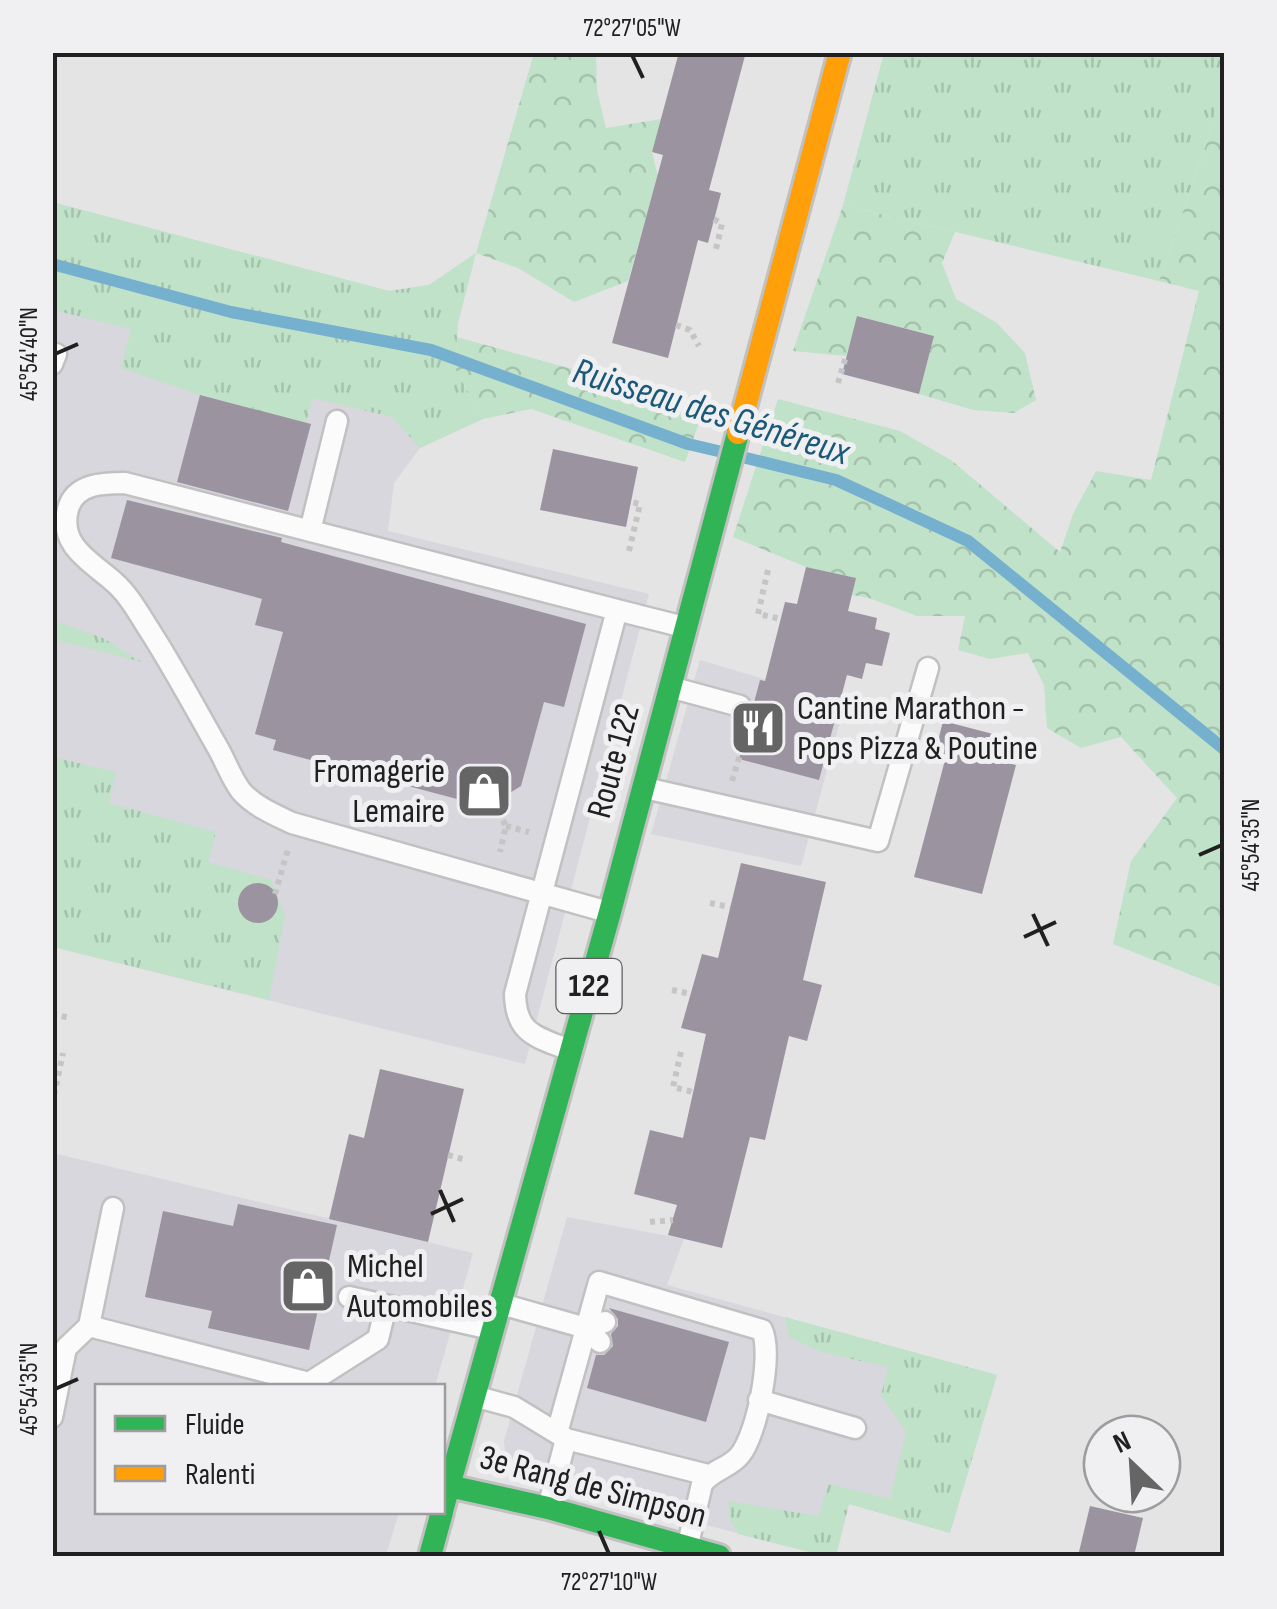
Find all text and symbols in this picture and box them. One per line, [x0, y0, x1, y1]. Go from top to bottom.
text: 72°27'05"W [583, 13, 681, 44]
text: 45°54'40"N [14, 307, 45, 401]
water label: Ruisseau des Généreux [568, 349, 855, 476]
place label: Cantine Marathon - Pops Pizza & Poutine [797, 687, 1038, 770]
restaurant icon: Cantine Marathon - Pops Pizza & Poutine [728, 698, 788, 758]
street label: Route 122 [578, 699, 650, 823]
place label: Fromagerie Lemaire [313, 750, 445, 833]
shop icon: Fromagerie Lemaire [454, 761, 514, 821]
text: 45°54'35"N [1236, 798, 1267, 892]
road number: 122 [556, 959, 622, 1013]
place label: Michel Automobiles [346, 1245, 493, 1328]
shop icon: Michel Automobiles [278, 1256, 338, 1316]
text: 45°54'35"N [14, 1342, 45, 1436]
legend [95, 1384, 445, 1514]
text: Fluide [185, 1407, 245, 1443]
north arrow [1082, 1414, 1182, 1514]
text: N [1108, 1425, 1136, 1461]
street label: 3e Rang de Simpson [475, 1436, 711, 1538]
text: Ralenti [185, 1457, 255, 1493]
text: 72°27'10"W [561, 1567, 657, 1598]

